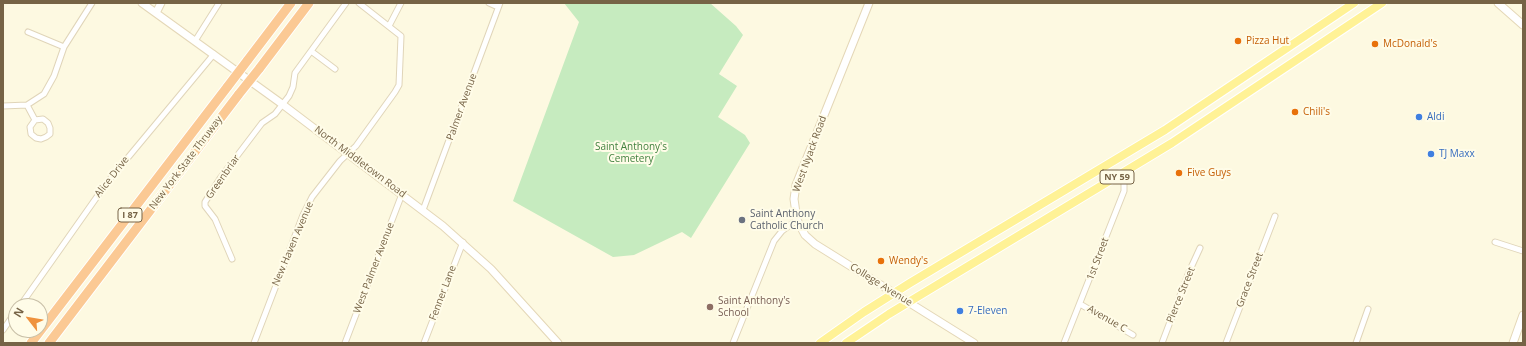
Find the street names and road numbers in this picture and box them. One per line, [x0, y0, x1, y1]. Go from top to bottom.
street label: Palmer Avenue [444, 72, 480, 142]
street label: New York State Thruway [147, 114, 225, 212]
street label: West Nyack Road [791, 114, 829, 194]
street label: North Middletown Road [312, 124, 408, 200]
street label: Greenbriar [203, 153, 243, 201]
street label: Alice Drive [92, 154, 132, 200]
road number: NY 59 [1100, 170, 1134, 184]
street label: New Haven Avenue [270, 200, 316, 288]
road number: I 87 [118, 208, 142, 222]
street label: West Palmer Avenue [351, 221, 397, 315]
street label: 1st Street [1084, 236, 1112, 282]
street label: Grace Street [1234, 251, 1266, 309]
street label: College Avenue [848, 261, 914, 309]
street label: Fenner Lane [427, 264, 459, 322]
street label: Pierce Street [1164, 265, 1198, 325]
street label: Avenue C [1085, 303, 1129, 335]

